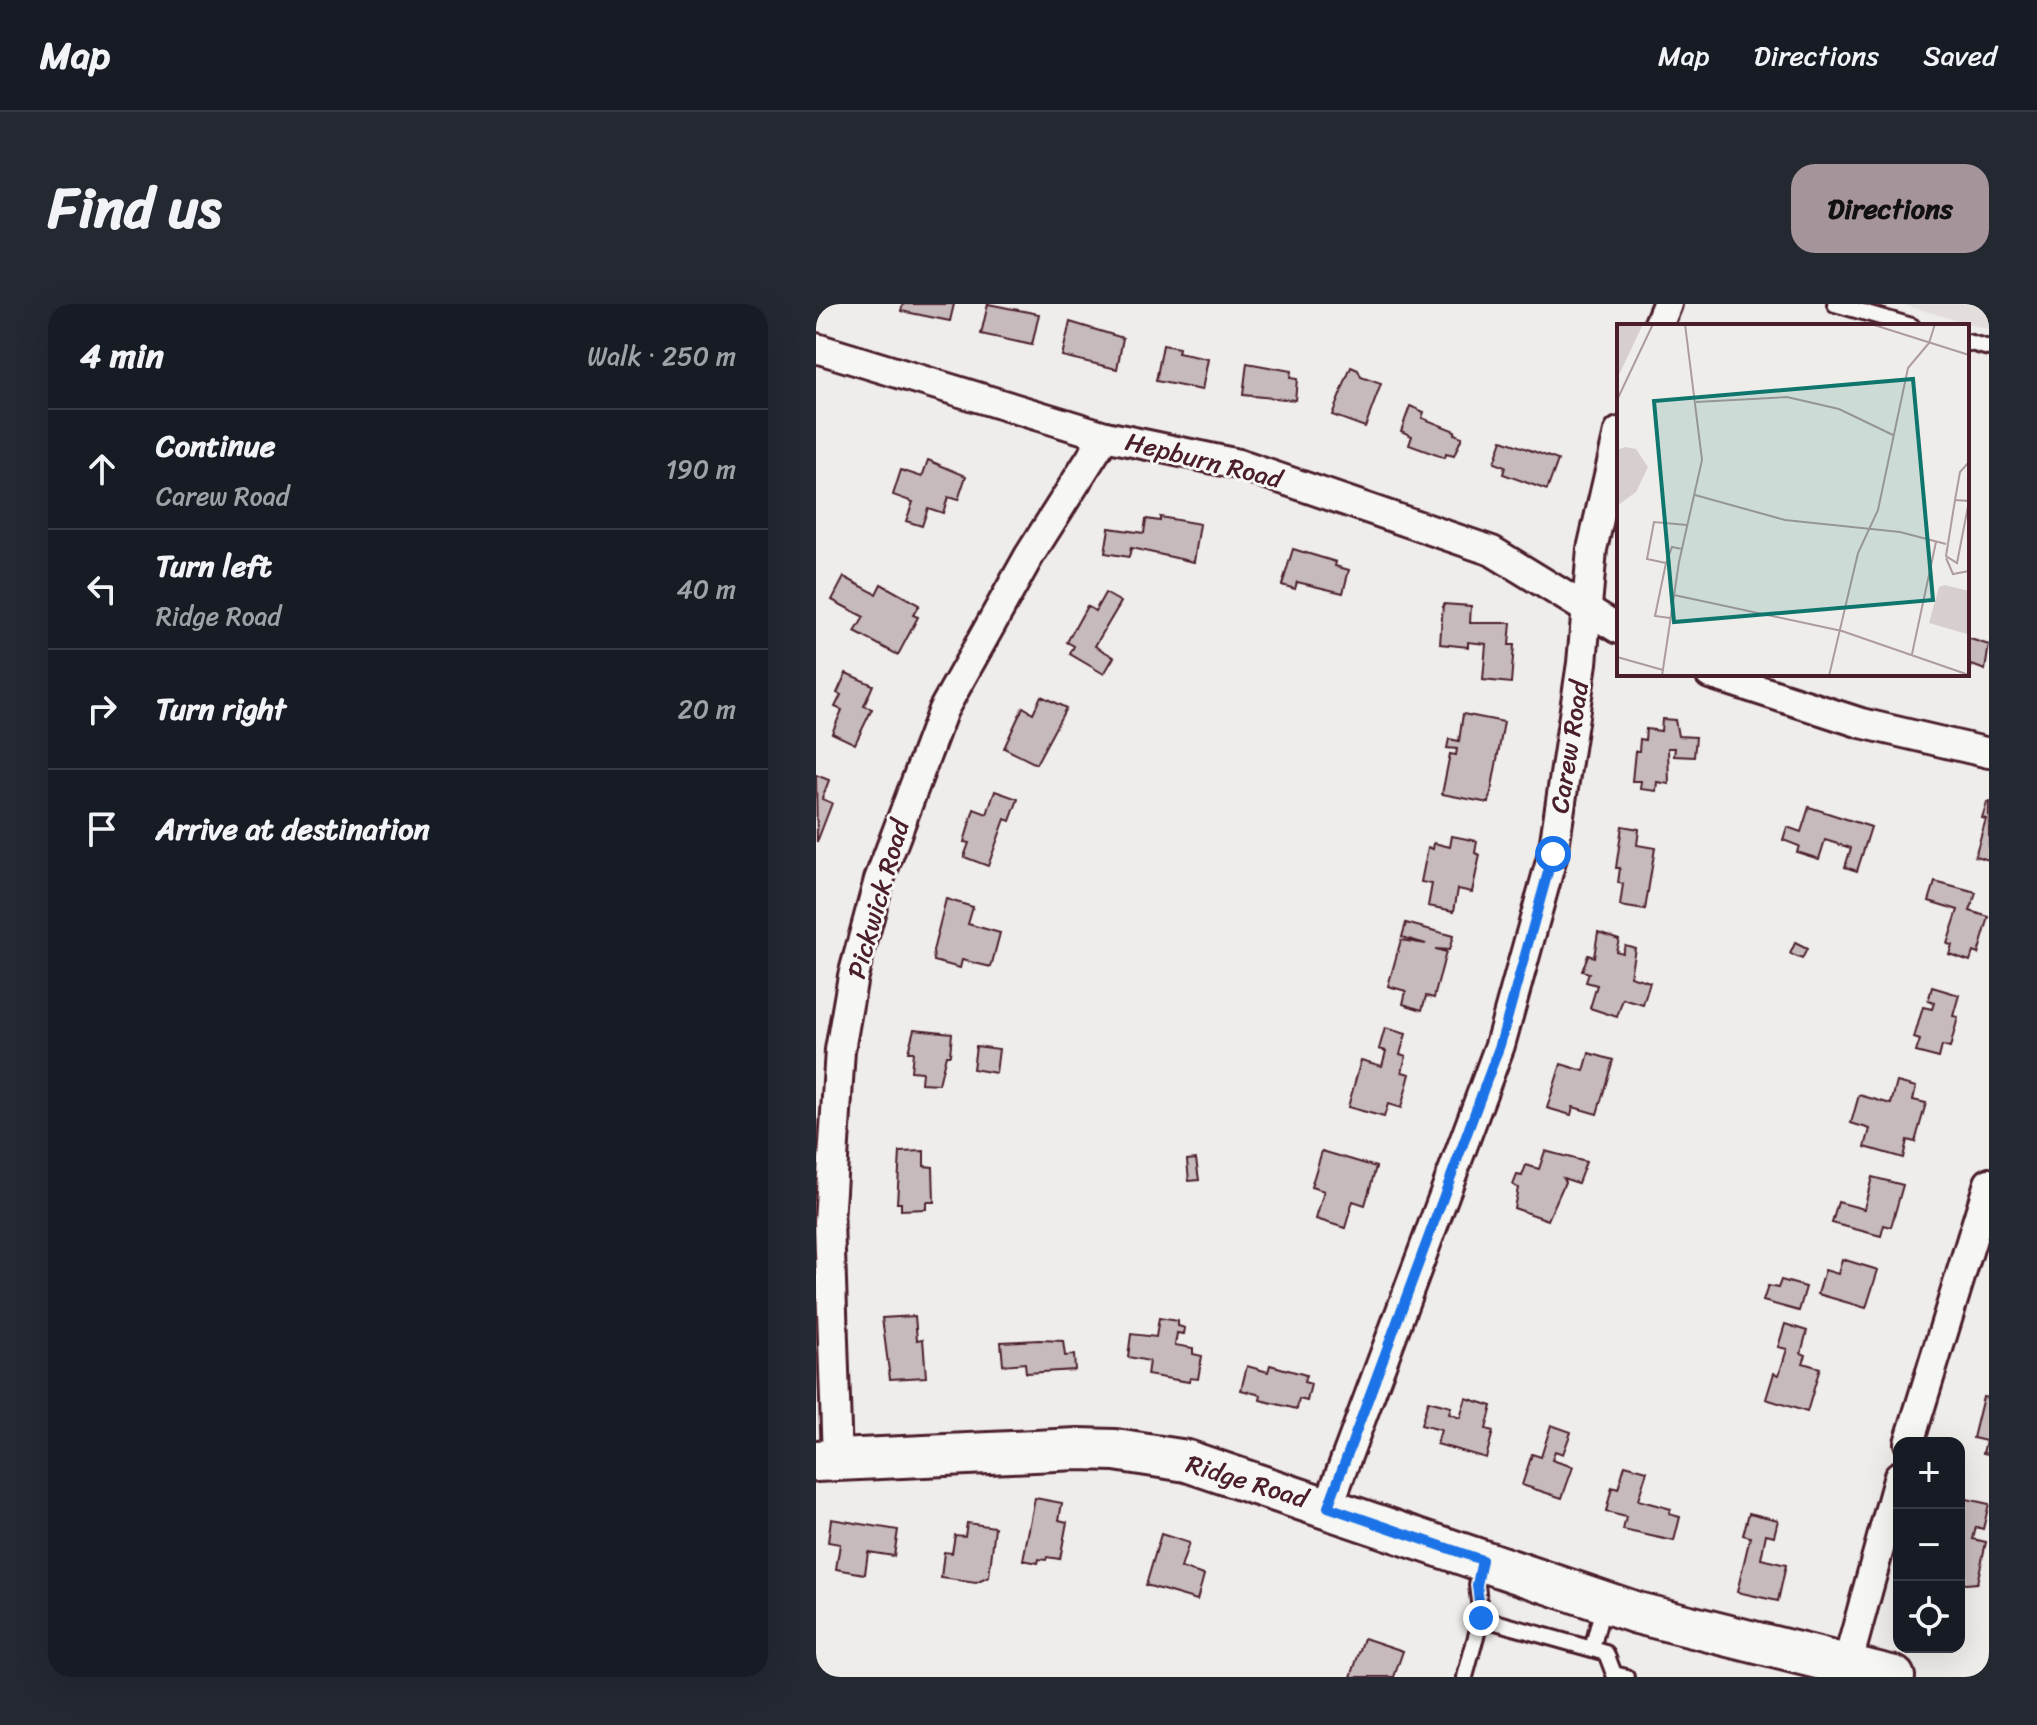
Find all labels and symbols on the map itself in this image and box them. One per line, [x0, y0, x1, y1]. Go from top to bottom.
inset map [1617, 324, 1969, 676]
street label: Hepburn Road [1121, 418, 1289, 502]
street label: Carew Road [1536, 675, 1603, 816]
street label: Pickwick Road [833, 812, 923, 984]
route start [1535, 836, 1571, 872]
street label: Ridge Road [1180, 1441, 1316, 1522]
route end [1463, 1600, 1499, 1636]

